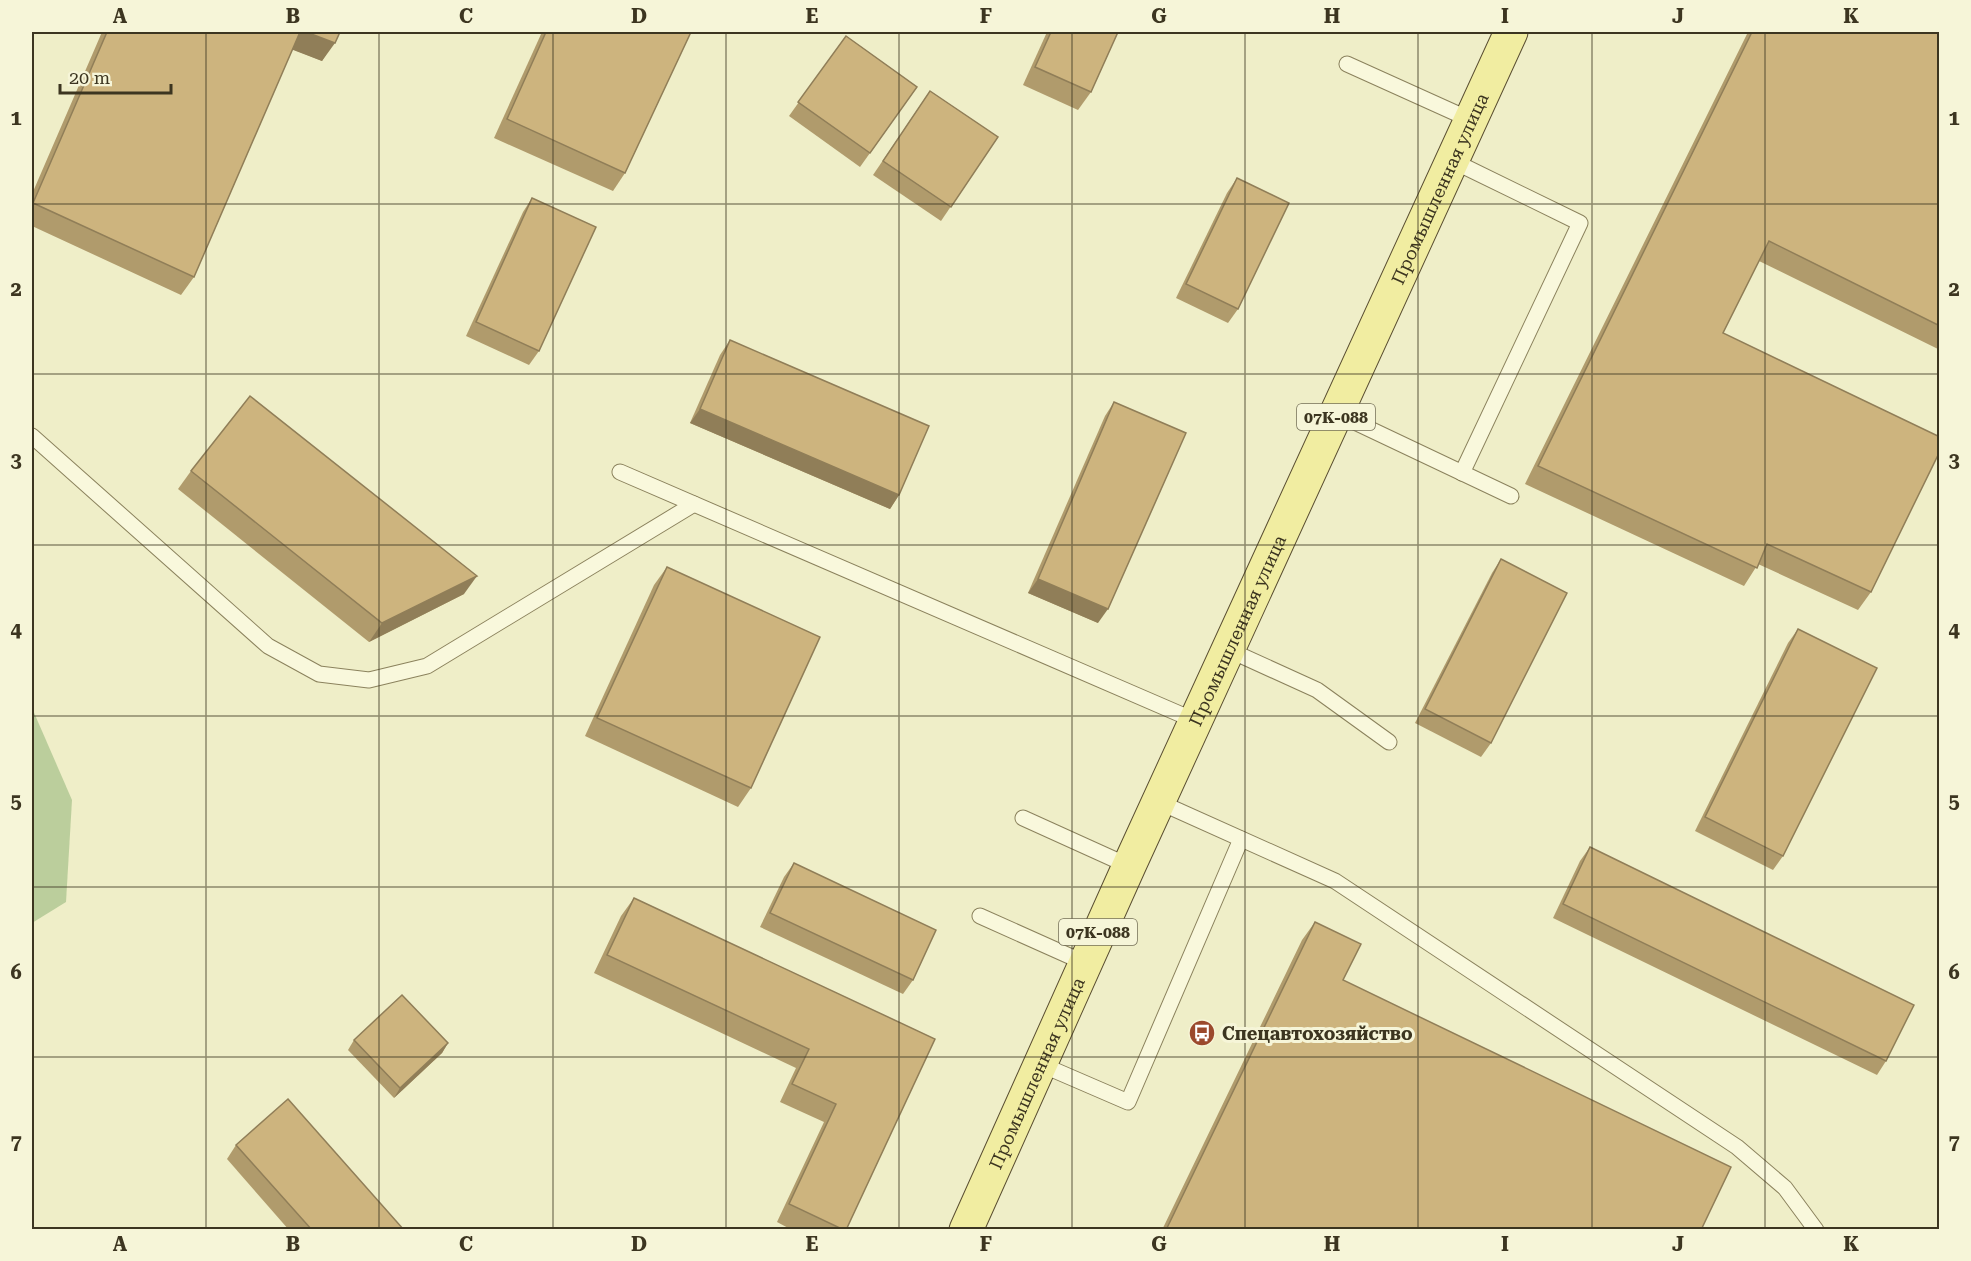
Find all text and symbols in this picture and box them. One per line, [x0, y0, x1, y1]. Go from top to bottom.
text: A [113, 4, 128, 28]
text: B [286, 4, 300, 28]
text: C [459, 4, 473, 28]
text: D [631, 4, 647, 28]
text: E [806, 4, 819, 28]
text: F [980, 4, 992, 28]
text: G [1151, 4, 1167, 28]
text: H [1324, 4, 1340, 28]
text: I [1501, 4, 1509, 28]
text: J [1672, 4, 1684, 28]
text: K [1843, 4, 1859, 28]
scale bar [60, 57, 171, 95]
text: 20 m [69, 67, 110, 88]
street label: Промышленная улица [1386, 89, 1492, 287]
text: 1 [10, 106, 22, 130]
text: 1 [1948, 106, 1960, 130]
text: 2 [10, 277, 22, 301]
text: 2 [1948, 277, 1960, 301]
road number: 07К-088 [1297, 404, 1375, 430]
text: 3 [10, 448, 22, 472]
text: 3 [1948, 448, 1960, 472]
street label: Промышленная улица [1184, 531, 1290, 729]
text: 4 [10, 618, 22, 642]
text: 4 [1948, 618, 1960, 642]
text: 5 [10, 789, 22, 813]
text: 5 [1948, 789, 1960, 813]
road number: 07К-088 [1059, 919, 1137, 945]
text: 6 [10, 960, 22, 984]
text: 6 [1948, 960, 1960, 984]
street label: Промышленная улица [984, 974, 1088, 1172]
bus stop icon: Спецавтохозяйство [1187, 1018, 1217, 1048]
place label: Спецавтохозяйство [1222, 1023, 1413, 1044]
text: 7 [10, 1130, 22, 1154]
text: 7 [1948, 1130, 1960, 1154]
text: A [113, 1232, 128, 1256]
text: B [286, 1232, 300, 1256]
text: C [459, 1232, 473, 1256]
text: D [631, 1232, 647, 1256]
text: E [806, 1232, 819, 1256]
text: F [980, 1232, 992, 1256]
text: G [1151, 1232, 1167, 1256]
text: H [1324, 1232, 1340, 1256]
text: I [1501, 1232, 1509, 1256]
text: J [1672, 1232, 1684, 1256]
text: K [1843, 1232, 1859, 1256]

